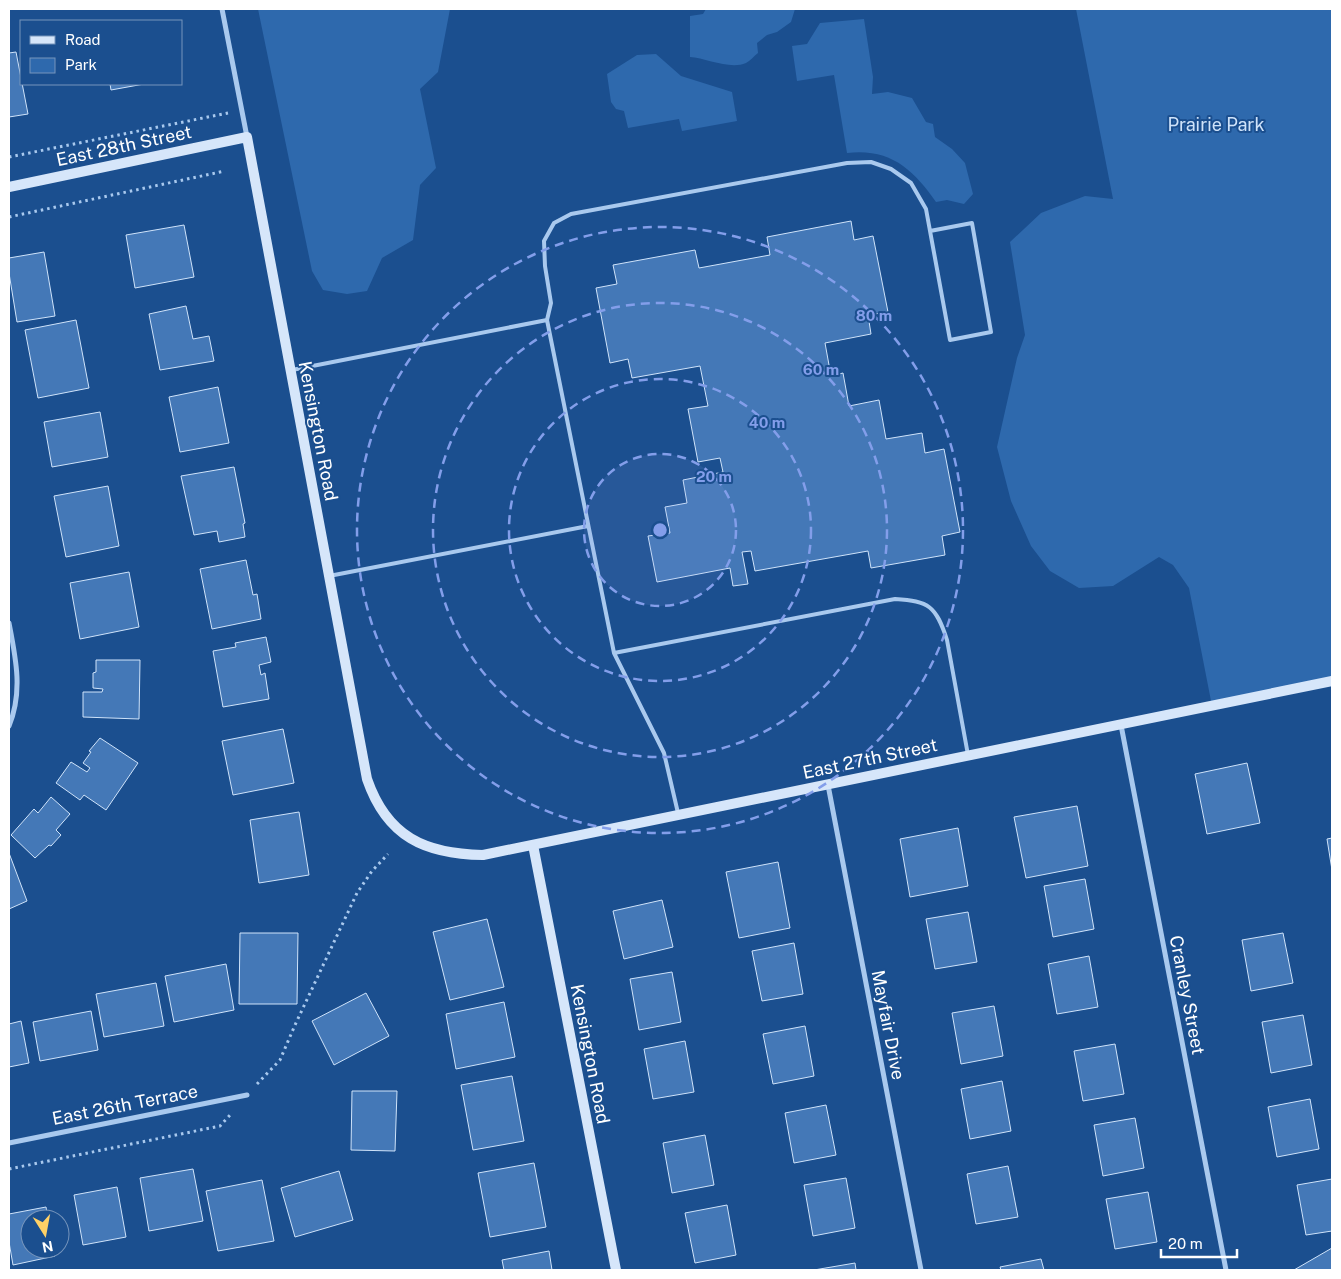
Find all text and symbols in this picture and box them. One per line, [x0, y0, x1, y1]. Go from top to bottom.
legend [20, 20, 182, 85]
text: Road [65, 31, 101, 48]
text: Park [65, 56, 97, 73]
park label: Prairie Park [1167, 114, 1265, 135]
street label: East 28th Street [54, 121, 194, 170]
text: 80 m [856, 307, 892, 324]
street label: Kensington Road [295, 359, 342, 503]
text: 60 m [803, 361, 839, 378]
text: 40 m [749, 414, 785, 431]
text: 20 m [696, 468, 732, 485]
centre of rings [651, 521, 669, 539]
street label: East 27th Street [801, 734, 939, 783]
street label: Cranley Street [1166, 933, 1209, 1056]
street label: Mayfair Drive [868, 968, 909, 1082]
street label: Kensington Road [567, 982, 614, 1126]
street label: East 26th Terrace [50, 1080, 200, 1129]
north arrow [20, 1209, 70, 1259]
scale bar [1161, 1226, 1237, 1258]
text: 20 m [1168, 1235, 1203, 1252]
text: N [41, 1238, 54, 1256]

